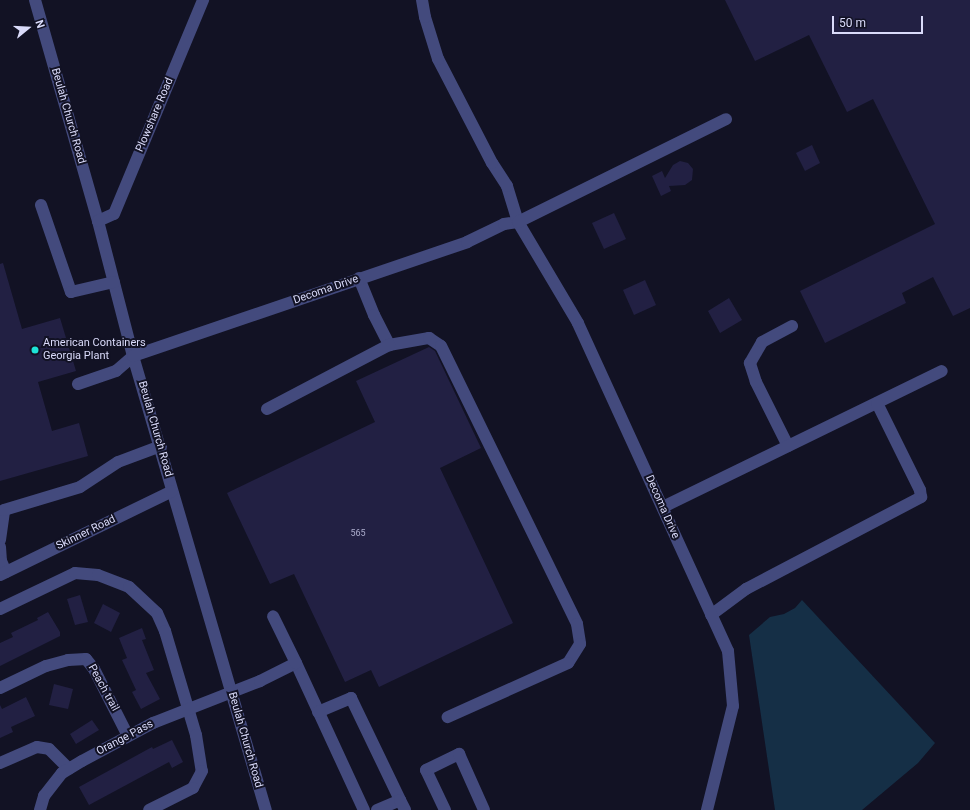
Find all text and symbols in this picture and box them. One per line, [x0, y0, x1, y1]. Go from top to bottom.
north arrow [8, 8, 48, 48]
scale bar [834, 8, 925, 34]
text: 50 m [839, 16, 866, 30]
text: N [33, 18, 47, 30]
street label: Beulah Church Road [48, 67, 88, 165]
street label: Plowshare Road [133, 76, 177, 154]
street label: Decoma Drive [292, 273, 360, 307]
place label: American Containers Georgia Plant [43, 337, 146, 363]
marker: American Containers Georgia Plant [30, 345, 40, 355]
street label: Beulah Church Road [135, 380, 175, 478]
street label: Decoma Drive [642, 473, 682, 541]
street label: Skinner Road [54, 513, 118, 553]
house number: 565 [350, 528, 366, 538]
street label: Peach trail [85, 662, 121, 714]
street label: Beulah Church Road [225, 691, 265, 789]
street label: Orange Pass [94, 718, 156, 758]

